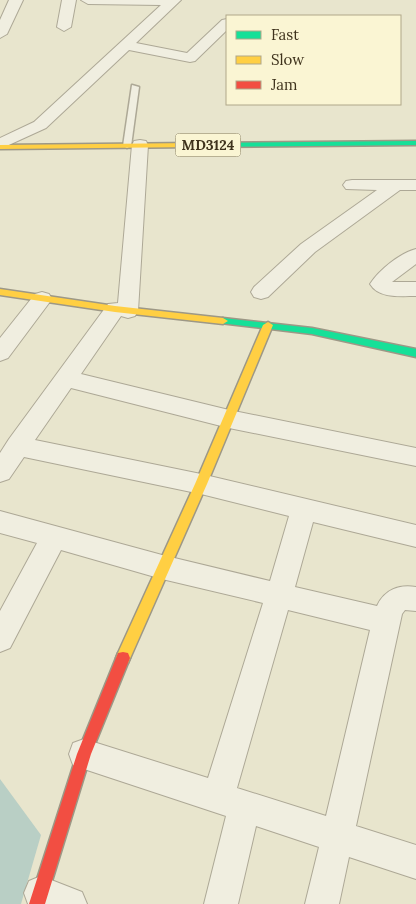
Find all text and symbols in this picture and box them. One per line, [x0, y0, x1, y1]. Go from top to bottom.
legend [226, 15, 401, 105]
text: Fast [271, 25, 299, 44]
text: Slow [271, 50, 304, 69]
text: Jam [270, 75, 298, 94]
road number: MD3124 [176, 134, 240, 156]

